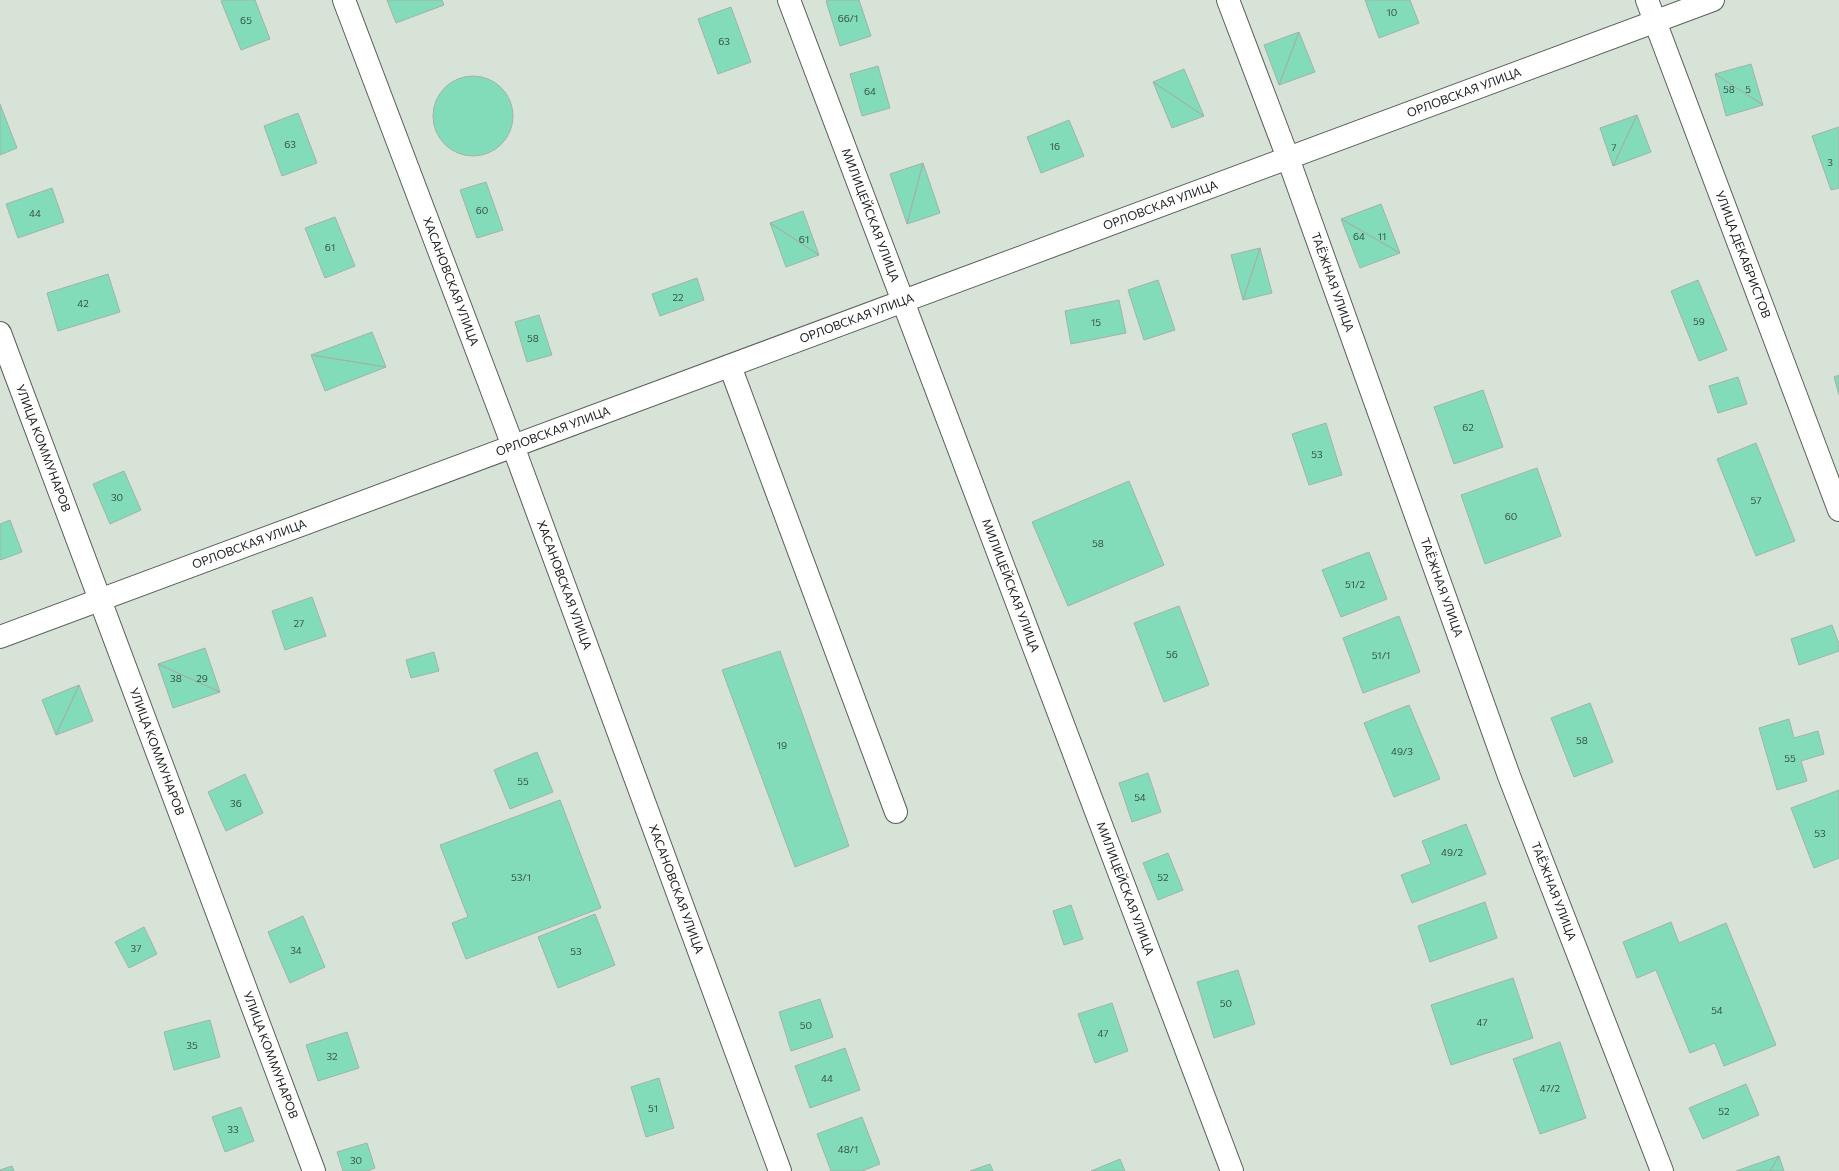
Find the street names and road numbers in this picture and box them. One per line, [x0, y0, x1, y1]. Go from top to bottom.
street label: ОРЛОВСКАЯ УЛИЦА [1405, 64, 1523, 119]
street label: МИЛИЦЕЙСКАЯ УЛИЦА [840, 146, 903, 283]
street label: ОРЛОВСКАЯ УЛИЦА [1101, 177, 1219, 232]
street label: УЛИЦА ДЕКАБРИСТОВ [1713, 189, 1774, 320]
street label: ХАСАНОВСКАЯ УЛИЦА [421, 215, 482, 347]
street label: ТАЁЖНАЯ УЛИЦА [1309, 230, 1358, 334]
street label: ОРЛОВСКАЯ УЛИЦА [797, 290, 915, 345]
street label: УЛИЦА КОММУНАРОВ [14, 382, 74, 514]
street label: ОРЛОВСКАЯ УЛИЦА [494, 403, 612, 458]
street label: ОРЛОВСКАЯ УЛИЦА [190, 516, 308, 571]
street label: МИЛИЦЕЙСКАЯ УЛИЦА [980, 516, 1043, 654]
street label: ХАСАНОВСКАЯ УЛИЦА [535, 518, 595, 651]
street label: ТАЁЖНАЯ УЛИЦА [1418, 535, 1467, 639]
street label: УЛИЦА КОММУНАРОВ [128, 686, 188, 817]
street label: МИЛИЦЕЙСКАЯ УЛИЦА [1094, 820, 1158, 957]
street label: ХАСАНОВСКАЯ УЛИЦА [647, 822, 707, 955]
street label: ТАЁЖНАЯ УЛИЦА [1529, 840, 1580, 942]
street label: УЛИЦА КОММУНАРОВ [241, 989, 302, 1120]

